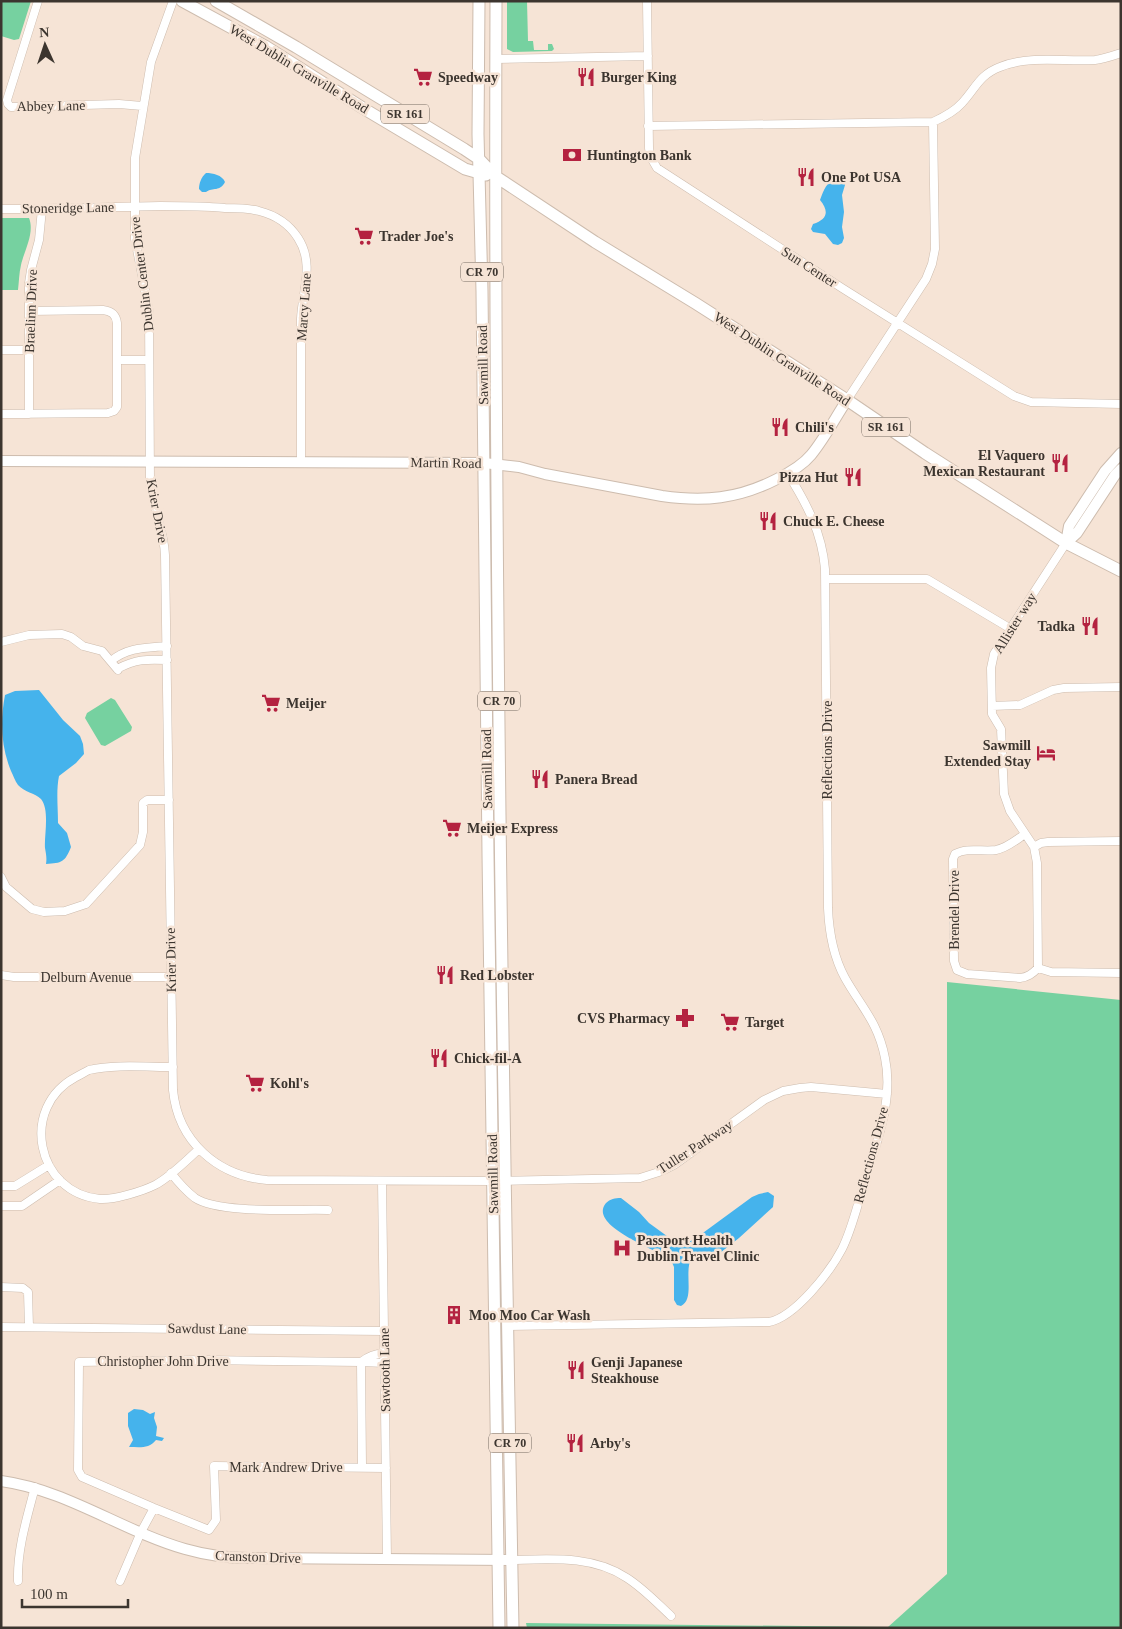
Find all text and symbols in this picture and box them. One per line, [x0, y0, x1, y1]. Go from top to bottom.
north arrow [20, 20, 70, 70]
street label: West Dublin Granville Road [227, 22, 371, 116]
text: N [39, 25, 50, 40]
supermarket icon: Speedway [412, 66, 434, 88]
restaurant icon: Burger King [575, 66, 597, 88]
place label: Speedway [438, 70, 498, 85]
place label: Burger King [601, 70, 677, 85]
street label: Abbey Lane [16, 98, 86, 114]
road number: SR 161 [381, 105, 429, 124]
bank icon: Huntington Bank [561, 144, 583, 166]
place label: Huntington Bank [587, 148, 692, 163]
restaurant icon: One Pot USA [795, 166, 817, 188]
place label: One Pot USA [821, 170, 902, 185]
street label: Stoneridge Lane [22, 200, 114, 216]
street label: Dublin Center Drive [128, 216, 156, 332]
supermarket icon: Trader Joe's [353, 225, 375, 247]
place label: Trader Joe's [379, 229, 454, 244]
street label: Sun Center [779, 244, 840, 291]
road number: CR 70 [461, 262, 503, 282]
street label: Braelinn Drive [22, 269, 40, 353]
street label: Marcy Lane [294, 273, 314, 341]
street label: West Dublin Granville Road [711, 309, 853, 409]
street label: Sawmill Road [475, 325, 491, 405]
restaurant icon: Chili's [769, 416, 791, 438]
road number: SR 161 [862, 418, 910, 437]
place label: Chili's [795, 420, 834, 435]
place label: El Vaquero Mexican Restaurant [923, 448, 1045, 479]
restaurant icon: El Vaquero Mexican Restaurant [1049, 452, 1071, 474]
street label: Martin Road [410, 455, 482, 471]
restaurant icon: Pizza Hut [842, 466, 864, 488]
place label: Pizza Hut [779, 470, 838, 485]
street label: Krier Drive [143, 478, 171, 544]
restaurant icon: Chuck E. Cheese [757, 510, 779, 532]
place label: Chuck E. Cheese [783, 514, 885, 529]
street label: Allister way [990, 590, 1040, 656]
restaurant icon: Tadka [1079, 615, 1101, 637]
place label: Tadka [1037, 619, 1075, 634]
road number: CR 70 [478, 691, 520, 710]
supermarket icon: Meijer [260, 692, 282, 714]
place label: Meijer [286, 696, 326, 711]
street label: Reflections Drive [820, 700, 835, 800]
street label: Sawmill Road [479, 729, 495, 809]
place label: Sawmill Extended Stay [944, 738, 1031, 769]
hotel icon: Sawmill Extended Stay [1035, 742, 1057, 764]
restaurant icon: Panera Bread [529, 768, 551, 790]
place label: Panera Bread [555, 772, 638, 787]
supermarket icon: Meijer Express [441, 817, 463, 839]
place label: Meijer Express [467, 821, 558, 836]
street label: Brendel Drive [947, 870, 962, 950]
street label: Krier Drive [163, 927, 179, 993]
restaurant icon: Red Lobster [434, 964, 456, 986]
place label: Red Lobster [460, 968, 534, 983]
street label: Delburn Avenue [40, 970, 132, 985]
pharmacy icon: CVS Pharmacy [674, 1007, 696, 1029]
place label: CVS Pharmacy [577, 1011, 670, 1026]
supermarket icon: Target [719, 1011, 741, 1033]
place label: Target [745, 1015, 784, 1030]
restaurant icon: Chick-fil-A [428, 1047, 450, 1069]
place label: Chick-fil-A [454, 1051, 523, 1066]
supermarket icon: Kohl's [244, 1072, 266, 1094]
place label: Kohl's [270, 1076, 309, 1091]
street label: Reflections Drive [851, 1105, 891, 1205]
street label: Tuller Parkway [655, 1117, 735, 1177]
street label: Sawmill Road [485, 1134, 501, 1214]
place label: Passport Health Dublin Travel Clinic [637, 1233, 759, 1264]
hospital icon: Passport Health Dublin Travel Clinic [611, 1237, 633, 1259]
building icon: Moo Moo Car Wash [443, 1304, 465, 1326]
place label: Moo Moo Car Wash [469, 1308, 590, 1323]
street label: Sawdust Lane [167, 1321, 247, 1337]
street label: Sawtooth Lane [377, 1328, 393, 1412]
street label: Christopher John Drive [97, 1354, 229, 1369]
place label: Genji Japanese Steakhouse [591, 1355, 682, 1386]
restaurant icon: Genji Japanese Steakhouse [565, 1359, 587, 1381]
restaurant icon: Arby's [564, 1432, 586, 1454]
road number: CR 70 [489, 1434, 531, 1452]
place label: Arby's [590, 1436, 631, 1451]
street label: Mark Andrew Drive [229, 1460, 343, 1475]
street label: Cranston Drive [215, 1548, 301, 1566]
scale bar [22, 1576, 129, 1608]
text: 100 m [30, 1586, 68, 1602]

